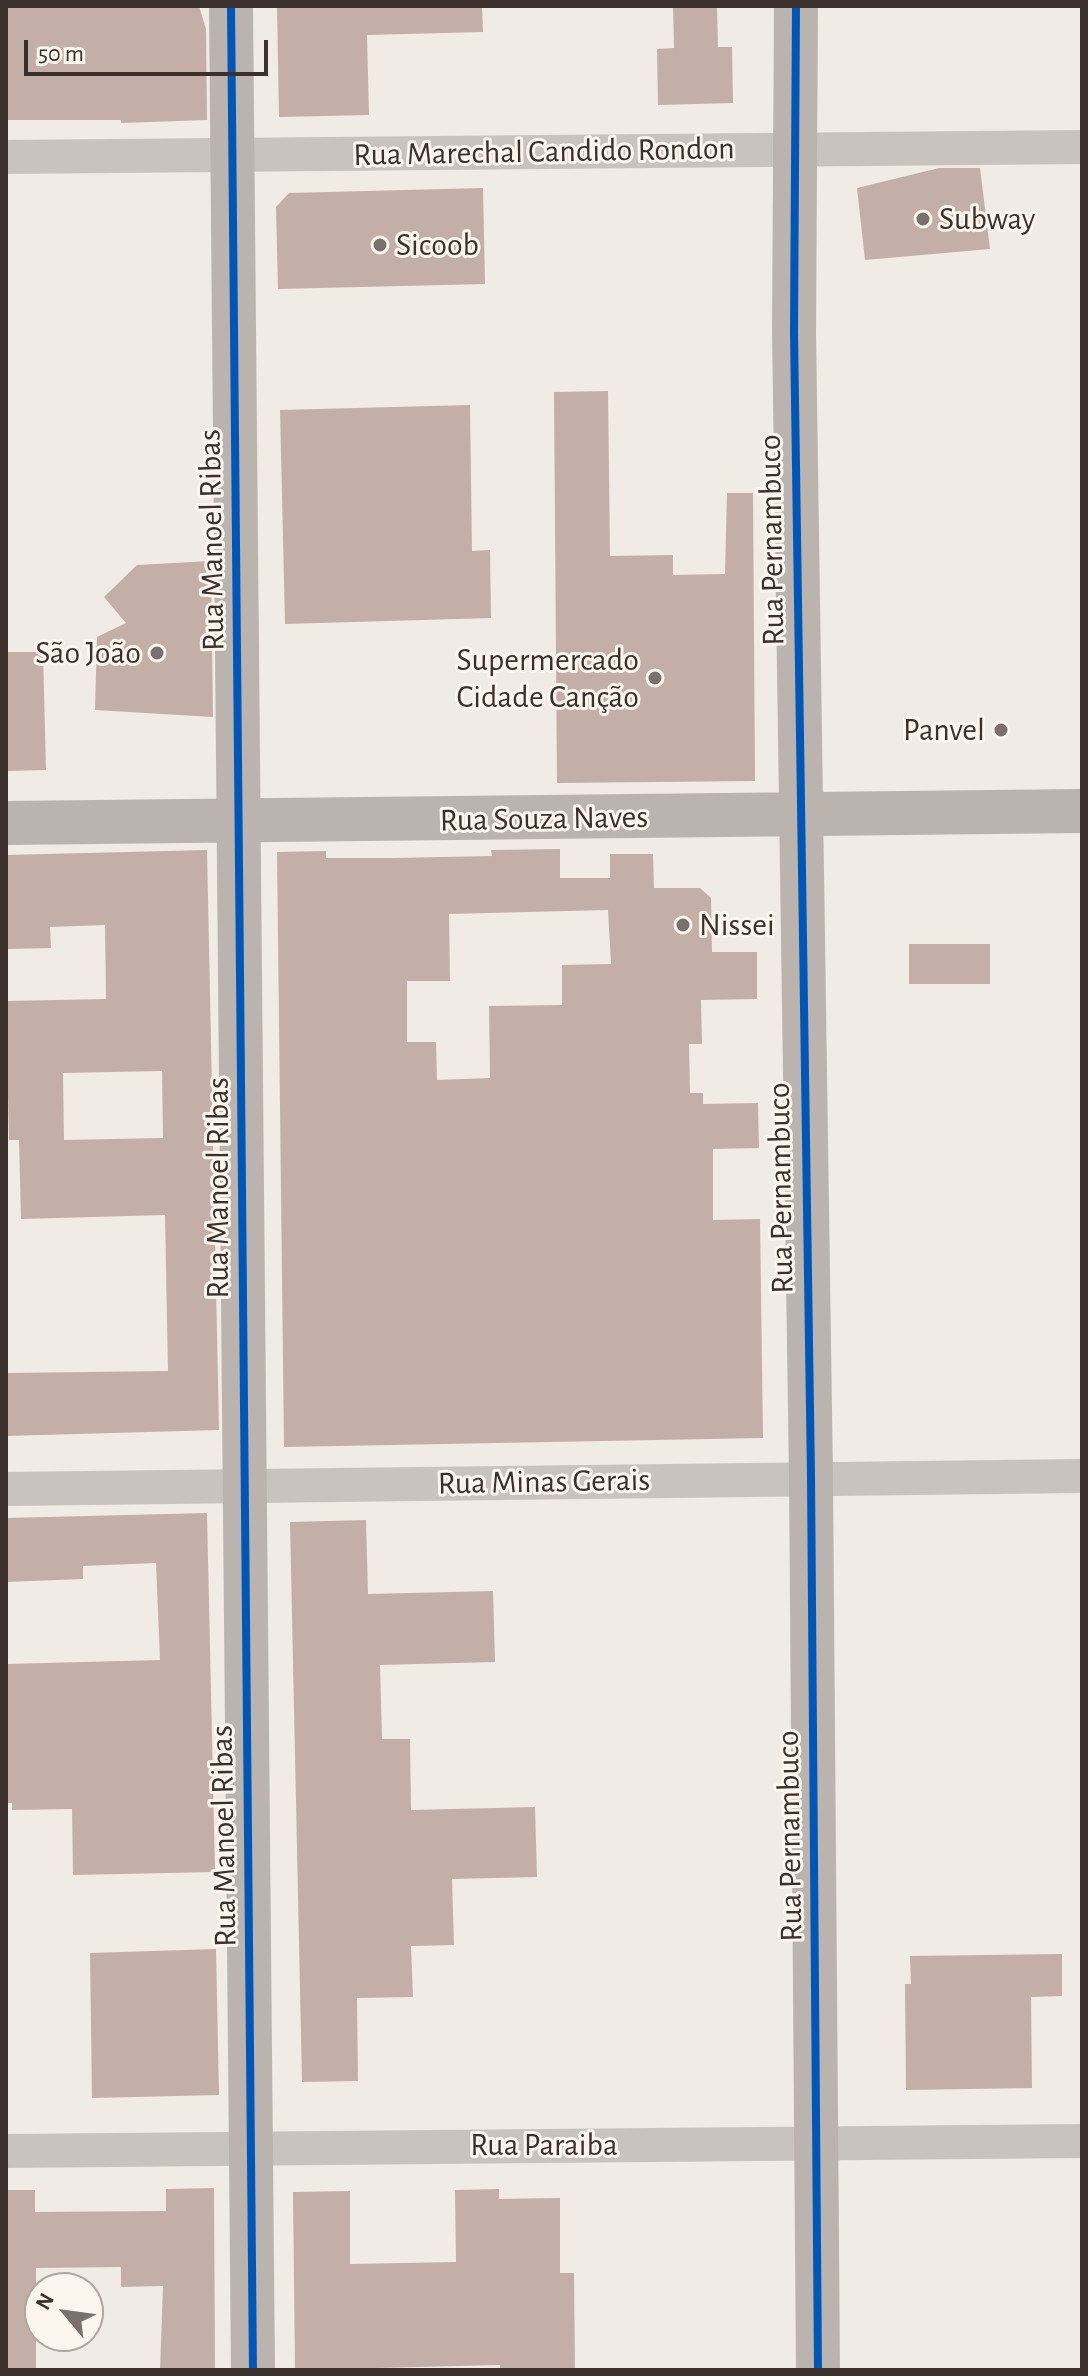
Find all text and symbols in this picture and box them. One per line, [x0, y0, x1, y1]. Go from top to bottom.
scale bar [28, 24, 272, 74]
text: 50 m [38, 42, 84, 66]
street label: Rua Marechal Candido Rondon [353, 129, 735, 175]
place label: Subway [939, 200, 1036, 238]
marker: Subway [914, 210, 932, 228]
place label: Sicoob [396, 226, 479, 264]
marker: Sicoob [371, 236, 389, 254]
street label: Rua Manoel Ribas [191, 429, 233, 651]
street label: Rua Pernambuco [751, 434, 793, 646]
place label: São João [35, 634, 141, 672]
place label: Supermercado Cidade Canção [457, 641, 639, 716]
marker: São João [148, 644, 166, 662]
marker: Supermercado Cidade Canção [646, 669, 664, 687]
place label: Panvel [903, 711, 985, 749]
marker: Panvel [992, 721, 1010, 739]
street label: Rua Souza Naves [439, 798, 649, 840]
place label: Nissei [699, 906, 775, 944]
marker: Nissei [674, 916, 692, 934]
street label: Rua Manoel Ribas [199, 1077, 237, 1299]
street label: Rua Pernambuco [760, 1082, 802, 1294]
street label: Rua Minas Gerais [437, 1461, 651, 1503]
street label: Rua Manoel Ribas [203, 1725, 245, 1947]
street label: Rua Pernambuco [769, 1730, 811, 1942]
street label: Rua Paraiba [470, 2126, 618, 2164]
north arrow [24, 2272, 104, 2352]
text: N [31, 2289, 58, 2313]

